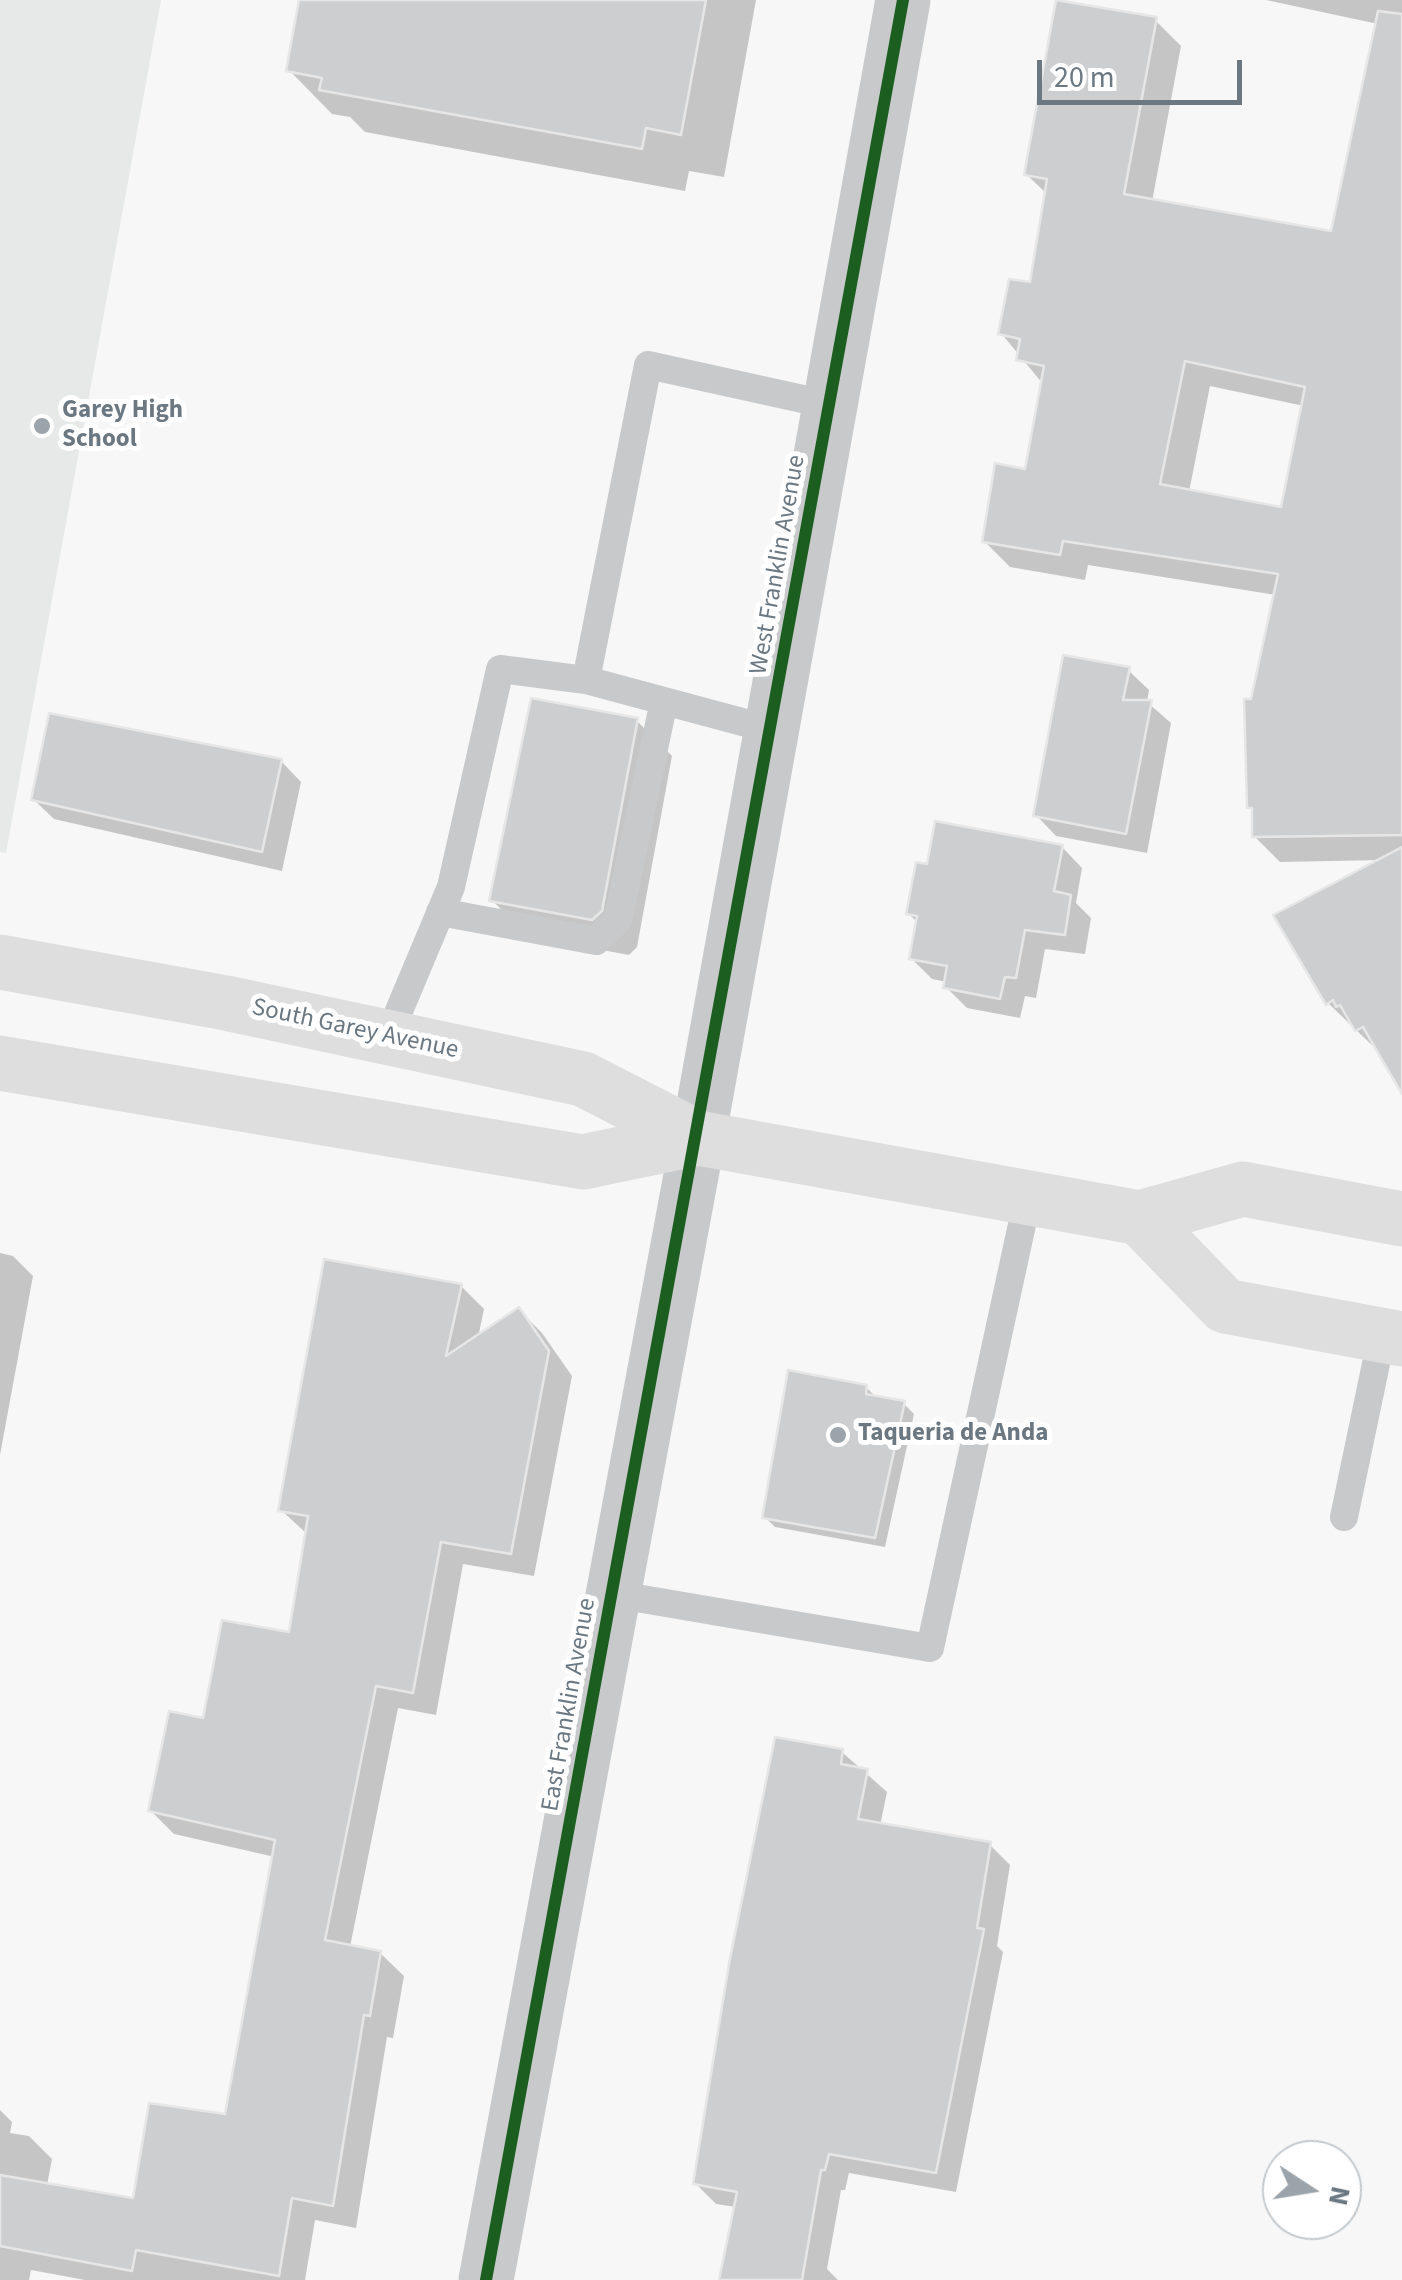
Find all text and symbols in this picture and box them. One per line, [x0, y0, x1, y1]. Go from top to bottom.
scale bar [1042, 40, 1247, 102]
text: 20 m [1054, 56, 1115, 99]
place label: Garey High School [62, 397, 183, 456]
marker: Garey High School [31, 415, 53, 437]
street label: West Franklin Avenue [745, 453, 813, 677]
street label: South Garey Avenue [249, 993, 461, 1067]
place label: Taqueria de Anda [858, 1420, 1048, 1450]
marker: Taqueria de Anda [827, 1424, 849, 1446]
street label: East Franklin Avenue [536, 1596, 604, 1814]
north arrow [1262, 2140, 1362, 2240]
text: N [1318, 2183, 1361, 2209]

